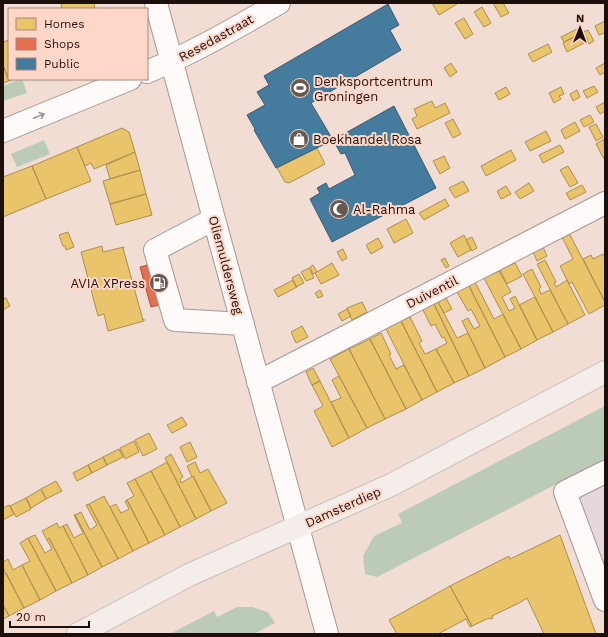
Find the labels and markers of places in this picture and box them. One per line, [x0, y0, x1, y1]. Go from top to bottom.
place label: Denksportcentrum Groningen [314, 74, 433, 104]
sports icon: Denksportcentrum Groningen [289, 77, 311, 99]
shop icon: Boekhandel Rosa [288, 128, 310, 150]
place label: Boekhandel Rosa [313, 132, 422, 147]
mosque icon: Al-Rahma [328, 198, 350, 220]
place label: Al-Rahma [353, 202, 416, 217]
fuel station icon: AVIA XPress [148, 272, 170, 294]
place label: AVIA XPress [71, 276, 145, 291]

